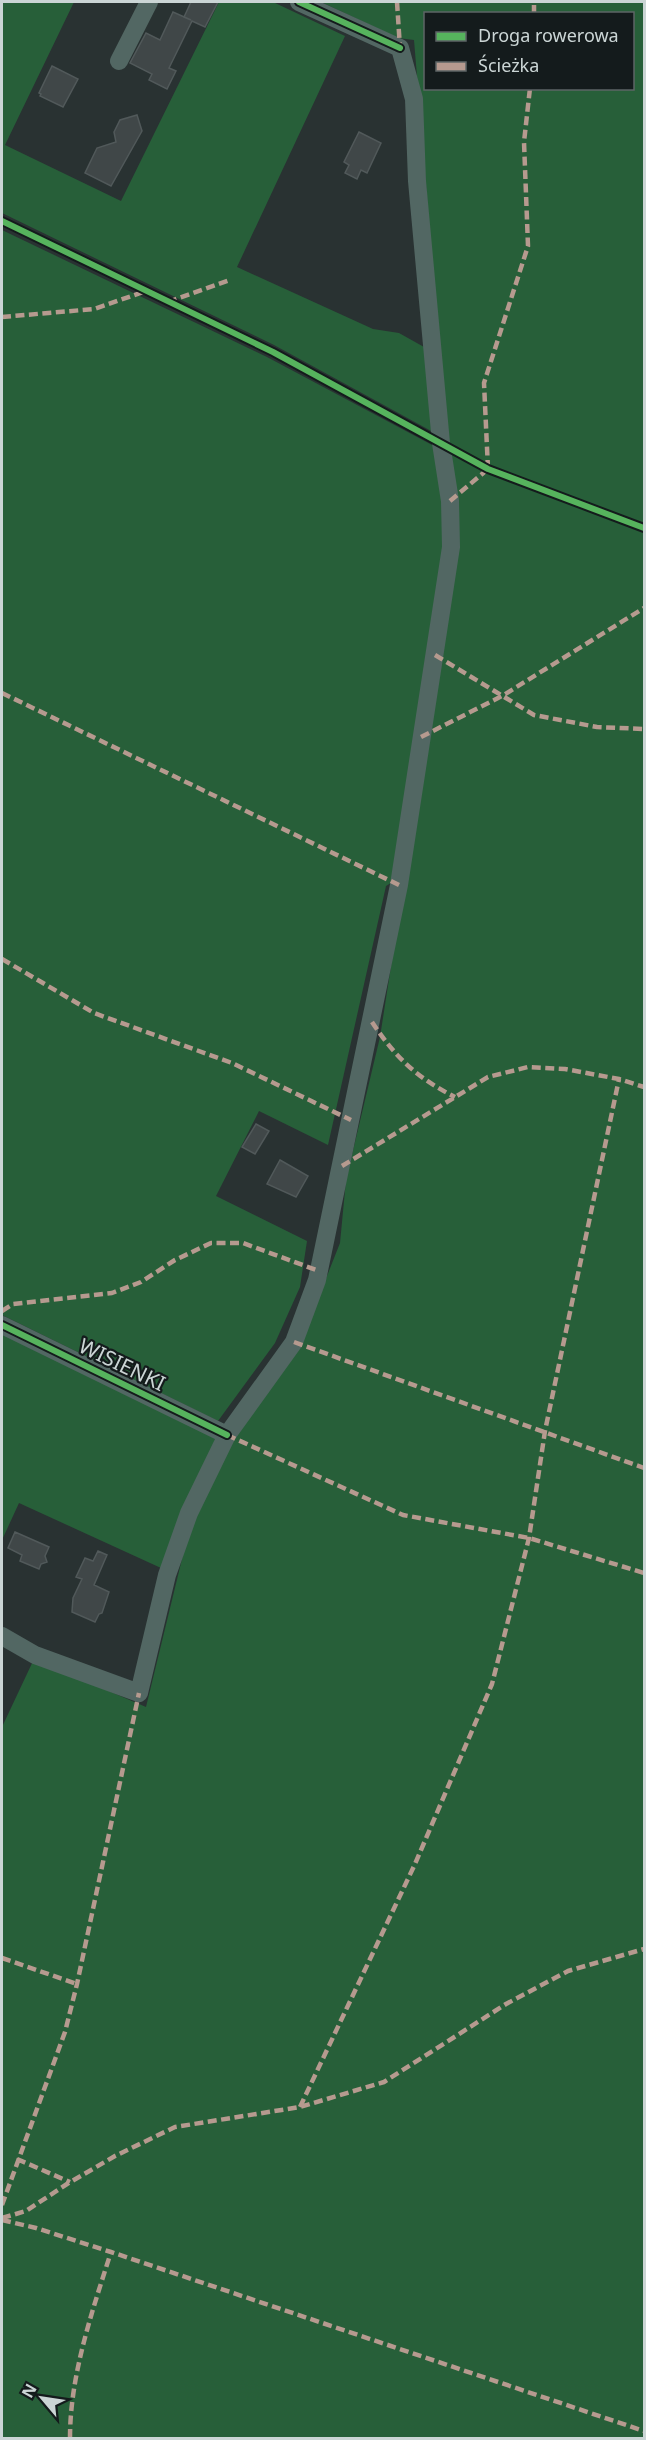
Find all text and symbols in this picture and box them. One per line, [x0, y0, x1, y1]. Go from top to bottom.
legend [424, 12, 634, 90]
text: Droga rowerowa [478, 23, 619, 47]
text: Ścieżka [478, 53, 539, 77]
street label: WISIENKI [74, 1331, 170, 1397]
north arrow [12, 2368, 72, 2428]
text: N [16, 2380, 42, 2402]

